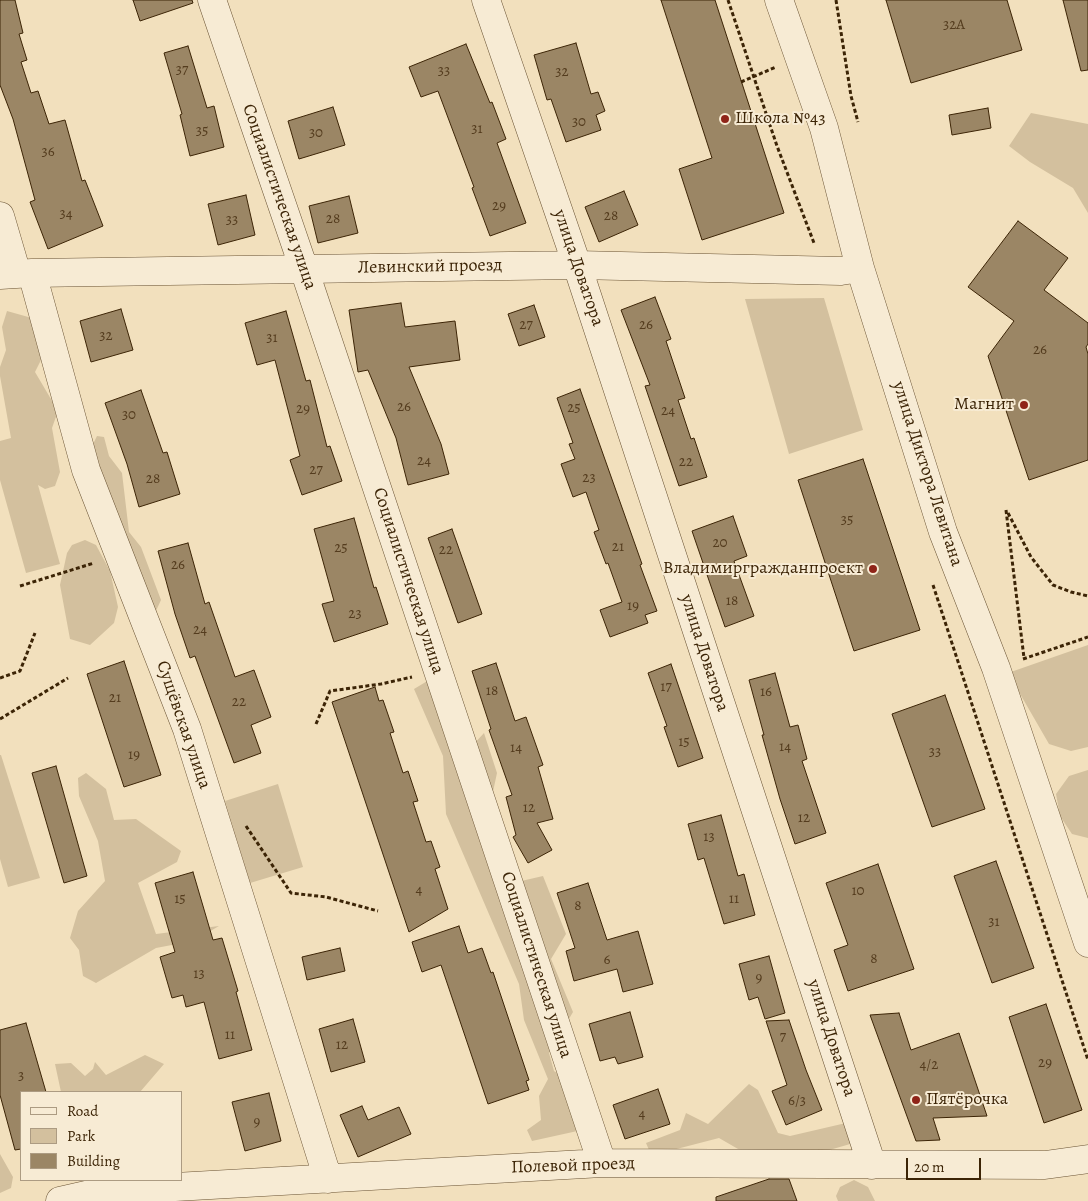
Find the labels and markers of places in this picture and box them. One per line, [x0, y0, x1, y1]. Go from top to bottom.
place label: Школа №43 [735, 108, 826, 130]
marker: Школа №43 [719, 113, 731, 125]
place label: Магнит [954, 394, 1014, 416]
marker: Магнит [1018, 399, 1030, 411]
place label: Владимиргражданпроект [663, 558, 863, 580]
marker: Владимиргражданпроект [867, 563, 879, 575]
place label: Пятёрочка [926, 1089, 1008, 1111]
marker: Пятёрочка [910, 1094, 922, 1106]

